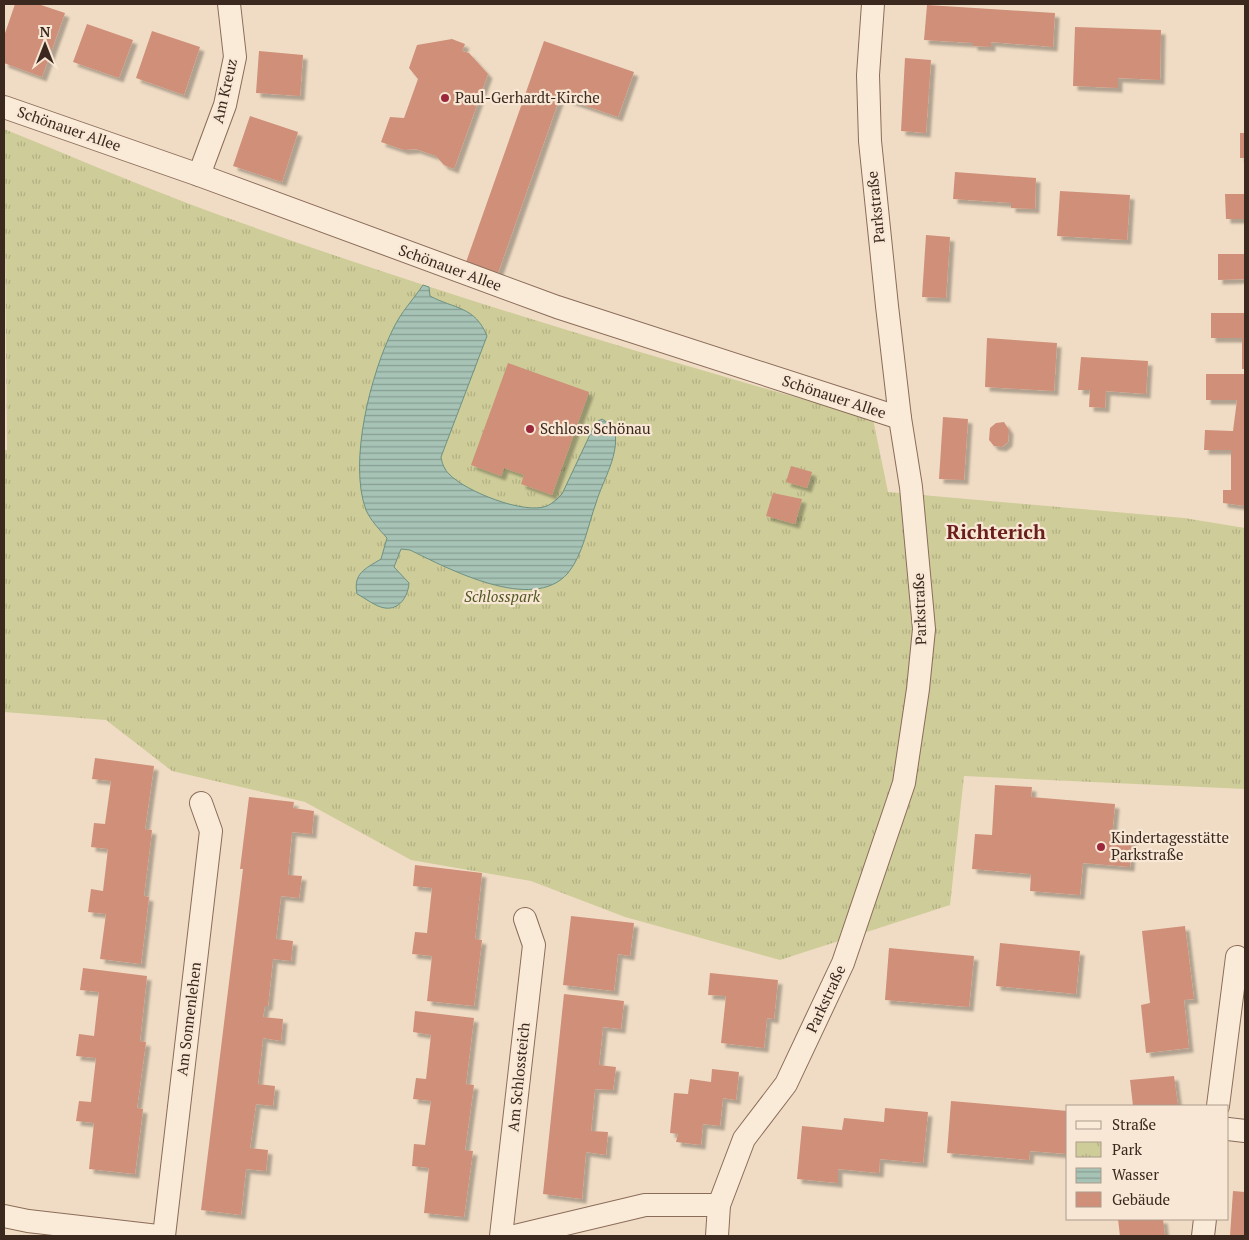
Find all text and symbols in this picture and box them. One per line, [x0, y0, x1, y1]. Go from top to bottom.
north arrow [20, 20, 70, 70]
text: N [40, 22, 51, 41]
street label: Am Kreuz [207, 56, 241, 125]
place label: Paul-Gerhardt-Kirche [455, 87, 600, 107]
marker: Paul-Gerhardt-Kirche [439, 92, 451, 104]
street label: Schönauer Allee [15, 101, 124, 155]
street label: Parkstraße [861, 170, 889, 244]
street label: Schönauer Allee [396, 239, 505, 295]
street label: Schönauer Allee [780, 370, 889, 422]
place label: Schloss Schönau [540, 418, 651, 438]
marker: Schloss Schönau [524, 423, 536, 435]
district label: Richterich [946, 518, 1046, 545]
street label: Parkstraße [908, 572, 930, 646]
park label: Schlosspark [464, 586, 541, 606]
place label: Kindertagesstätte Parkstraße [1111, 827, 1229, 864]
marker: Kindertagesstätte Parkstraße [1095, 841, 1107, 853]
street label: Am Sonnenlehen [171, 961, 205, 1077]
street label: Parkstraße [801, 961, 849, 1036]
street label: Am Schlossteich [502, 1021, 534, 1133]
legend [1066, 1105, 1229, 1220]
text: Straße [1112, 1114, 1156, 1134]
text: Park [1112, 1139, 1142, 1159]
text: Wasser [1112, 1164, 1159, 1184]
text: Gebäude [1112, 1189, 1170, 1209]

